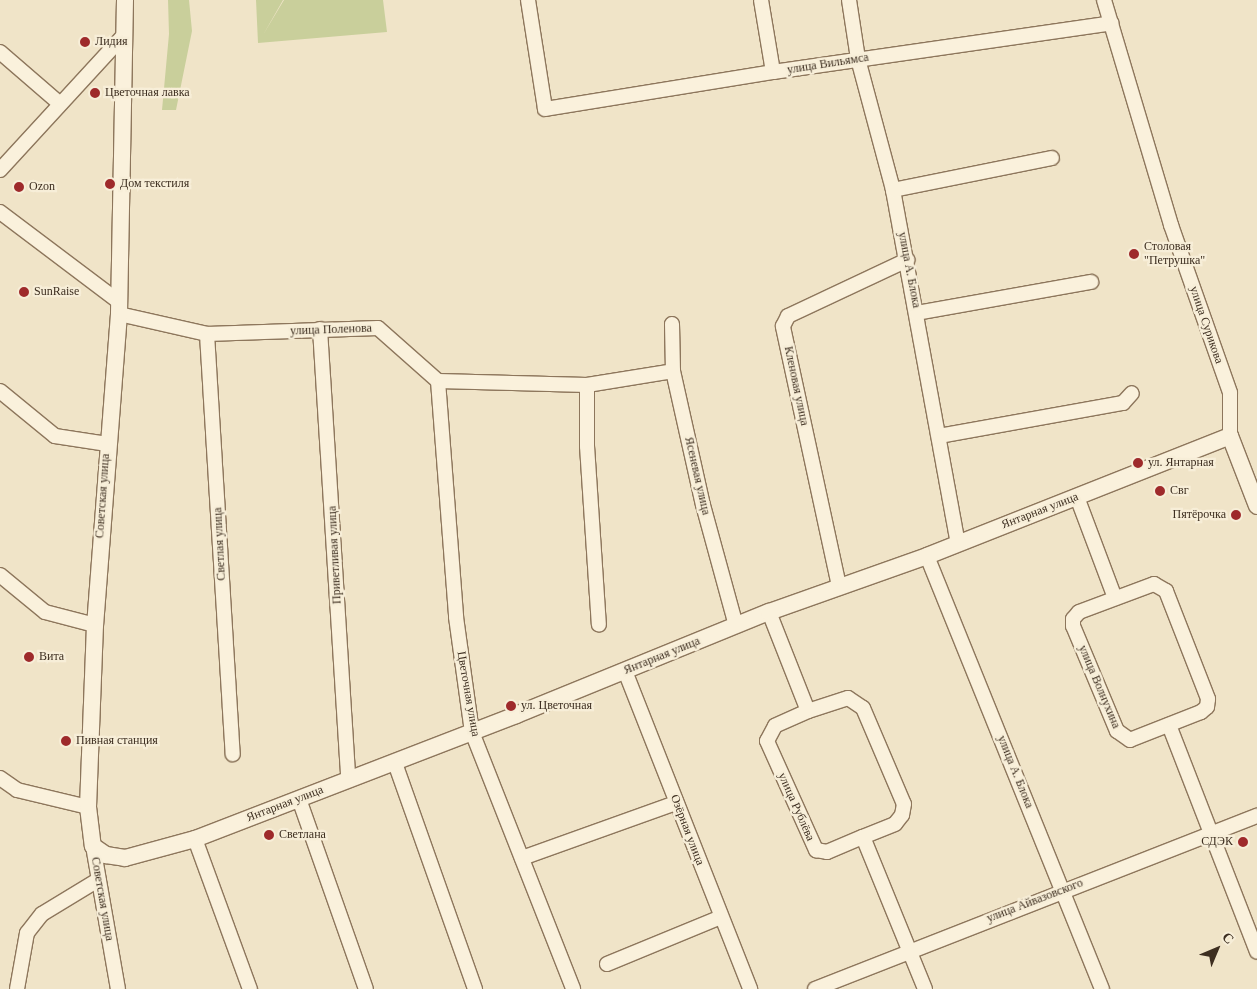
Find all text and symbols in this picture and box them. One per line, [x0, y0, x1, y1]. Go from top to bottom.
place label: Лидия [95, 35, 128, 49]
marker: Лидия [79, 36, 91, 48]
street label: улица Вильямса [786, 50, 870, 78]
place label: Цветочная лавка [105, 86, 190, 100]
marker: Цветочная лавка [89, 87, 101, 99]
place label: Дом текстиля [120, 177, 189, 191]
marker: Дом текстиля [104, 178, 116, 190]
place label: Ozon [29, 180, 55, 194]
marker: Ozon [13, 181, 25, 193]
street label: улица А. Блока [895, 231, 923, 309]
place label: Столовая "Петрушка" [1144, 240, 1205, 268]
marker: Столовая "Петрушка" [1128, 248, 1140, 260]
street label: улица Сурикова [1186, 284, 1226, 366]
place label: SunRaise [34, 285, 79, 299]
marker: SunRaise [18, 286, 30, 298]
street label: улица Поленова [290, 321, 372, 339]
street label: Кленовая улица [781, 345, 811, 427]
street label: Ясеневая улица [681, 436, 713, 516]
street label: Советская улица [93, 453, 113, 539]
place label: ул. Янтарная [1148, 456, 1214, 470]
marker: ул. Янтарная [1132, 457, 1144, 469]
place label: Свг [1170, 484, 1189, 498]
marker: Свг [1154, 485, 1166, 497]
street label: Янтарная улица [1000, 490, 1080, 532]
street label: Приветливая улица [325, 506, 345, 604]
street label: Светлая улица [211, 507, 229, 581]
place label: Пятёрочка [1173, 508, 1226, 522]
marker: Пятёрочка [1230, 509, 1242, 521]
street label: Янтарная улица [622, 634, 702, 678]
street label: улица Волнухина [1075, 643, 1123, 731]
place label: Вита [39, 650, 64, 664]
street label: Цветочная улица [453, 650, 483, 738]
marker: Вита [23, 651, 35, 663]
place label: ул. Цветочная [521, 699, 592, 713]
marker: ул. Цветочная [505, 700, 517, 712]
place label: Пивная станция [76, 734, 158, 748]
street label: улица А. Блока [994, 734, 1036, 810]
marker: Пивная станция [60, 735, 72, 747]
street label: улица Рублёва [775, 771, 817, 843]
street label: Янтарная улица [245, 783, 325, 825]
street label: Озёрная улица [667, 793, 707, 867]
place label: Светлана [279, 828, 326, 842]
marker: Светлана [263, 829, 275, 841]
place label: СДЭК [1201, 835, 1233, 849]
marker: СДЭК [1237, 836, 1249, 848]
street label: Советская улица [88, 856, 116, 942]
street label: улица Айвазовского [985, 876, 1085, 926]
north arrow [1192, 924, 1242, 974]
text: С [1219, 929, 1237, 947]

